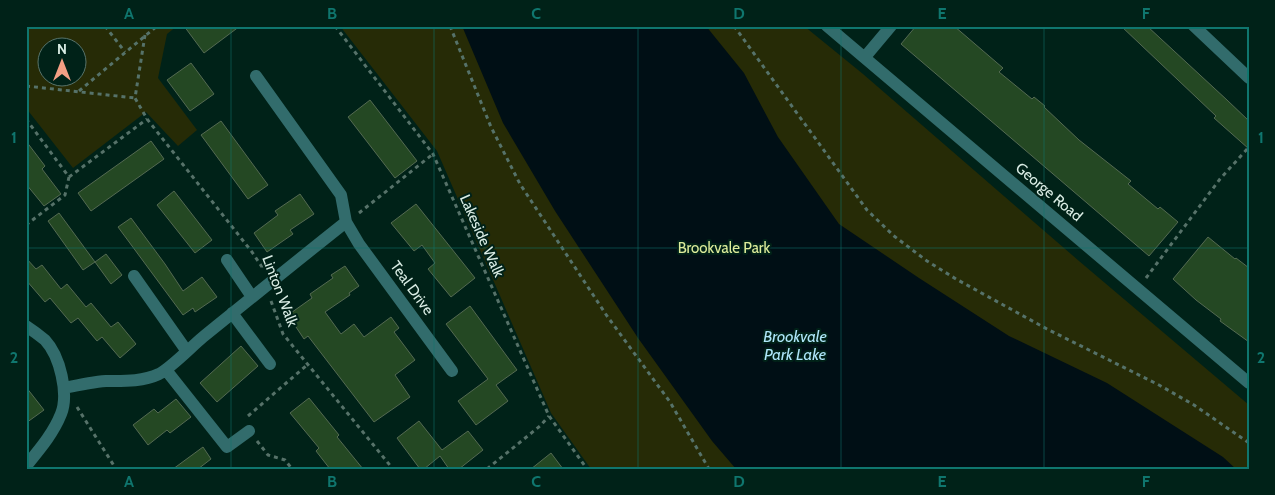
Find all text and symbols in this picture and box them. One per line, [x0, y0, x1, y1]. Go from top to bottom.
text: A [124, 4, 134, 23]
text: B [327, 4, 337, 23]
text: C [531, 4, 541, 23]
text: D [733, 4, 745, 23]
text: E [937, 4, 947, 23]
text: F [1142, 4, 1151, 23]
north arrow [38, 38, 88, 88]
text: N [57, 40, 67, 58]
text: 1 [11, 128, 17, 147]
text: 1 [1258, 128, 1264, 147]
street label: George Road [1012, 159, 1086, 225]
street label: Lakeside Walk [456, 192, 508, 280]
park label: Brookvale Park [678, 239, 771, 257]
street label: Linton Walk [258, 253, 302, 330]
street label: Teal Drive [386, 258, 438, 319]
water label: Brookvale Park Lake [763, 327, 827, 364]
text: 2 [10, 348, 18, 367]
text: 2 [1257, 348, 1265, 367]
text: A [124, 472, 134, 491]
text: B [327, 472, 337, 491]
text: C [531, 472, 541, 491]
text: D [733, 472, 745, 491]
text: E [937, 472, 947, 491]
text: F [1142, 472, 1151, 491]

